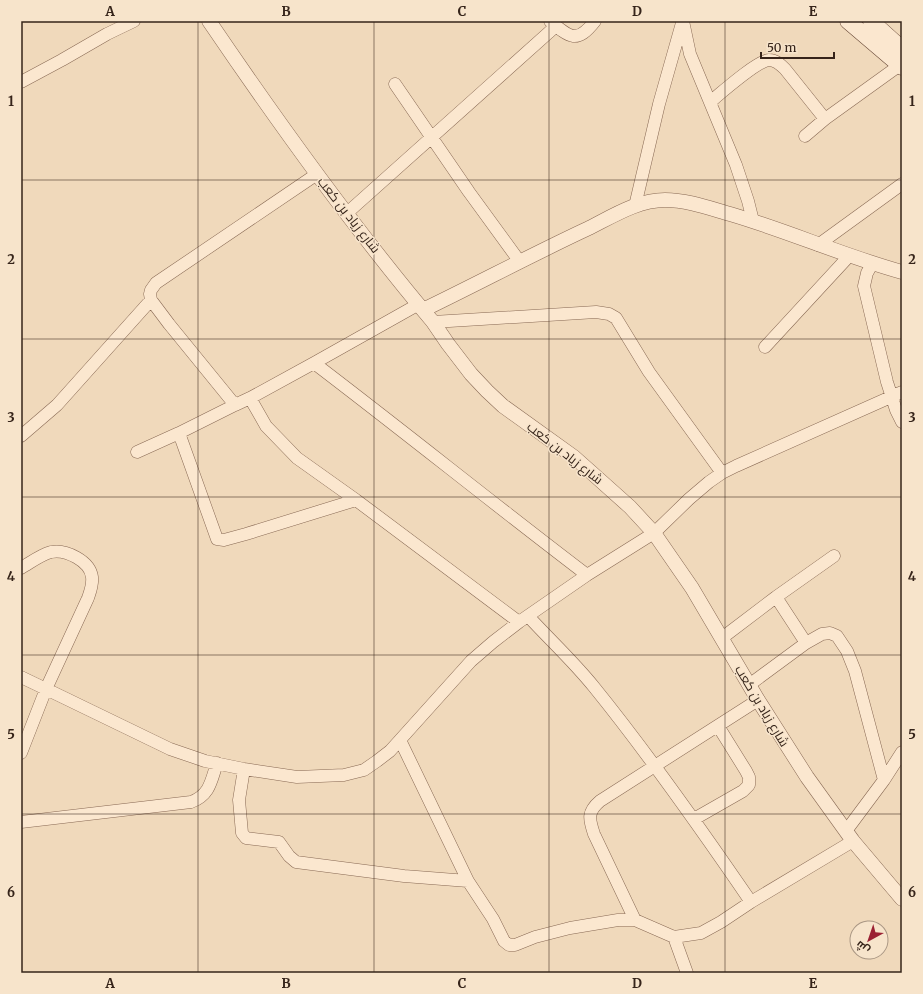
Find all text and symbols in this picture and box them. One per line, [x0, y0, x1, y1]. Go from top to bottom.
text: A [104, 3, 115, 20]
text: B [281, 3, 291, 20]
text: C [458, 3, 467, 20]
text: D [632, 3, 642, 20]
text: E [809, 3, 818, 20]
scale bar [761, 34, 834, 60]
text: 50 m [767, 40, 796, 55]
text: 1 [8, 93, 14, 110]
text: 1 [909, 93, 915, 110]
street label: شارع زياد بن كعب [314, 173, 384, 257]
text: 2 [7, 251, 15, 268]
text: 2 [908, 251, 916, 268]
text: 3 [7, 409, 15, 426]
text: 3 [908, 409, 916, 426]
street label: شارع زياد بن كعب [523, 418, 607, 488]
text: 4 [7, 568, 16, 585]
text: 4 [908, 568, 917, 585]
street label: شارع زياد بن كعب [731, 662, 793, 750]
text: 5 [7, 726, 15, 743]
text: 5 [908, 726, 916, 743]
text: 6 [7, 884, 15, 901]
text: 6 [908, 884, 916, 901]
north arrow [849, 920, 889, 960]
text: ش [853, 938, 872, 958]
text: A [104, 975, 115, 992]
text: B [281, 975, 291, 992]
text: C [458, 975, 467, 992]
text: D [632, 975, 642, 992]
text: E [809, 975, 818, 992]

